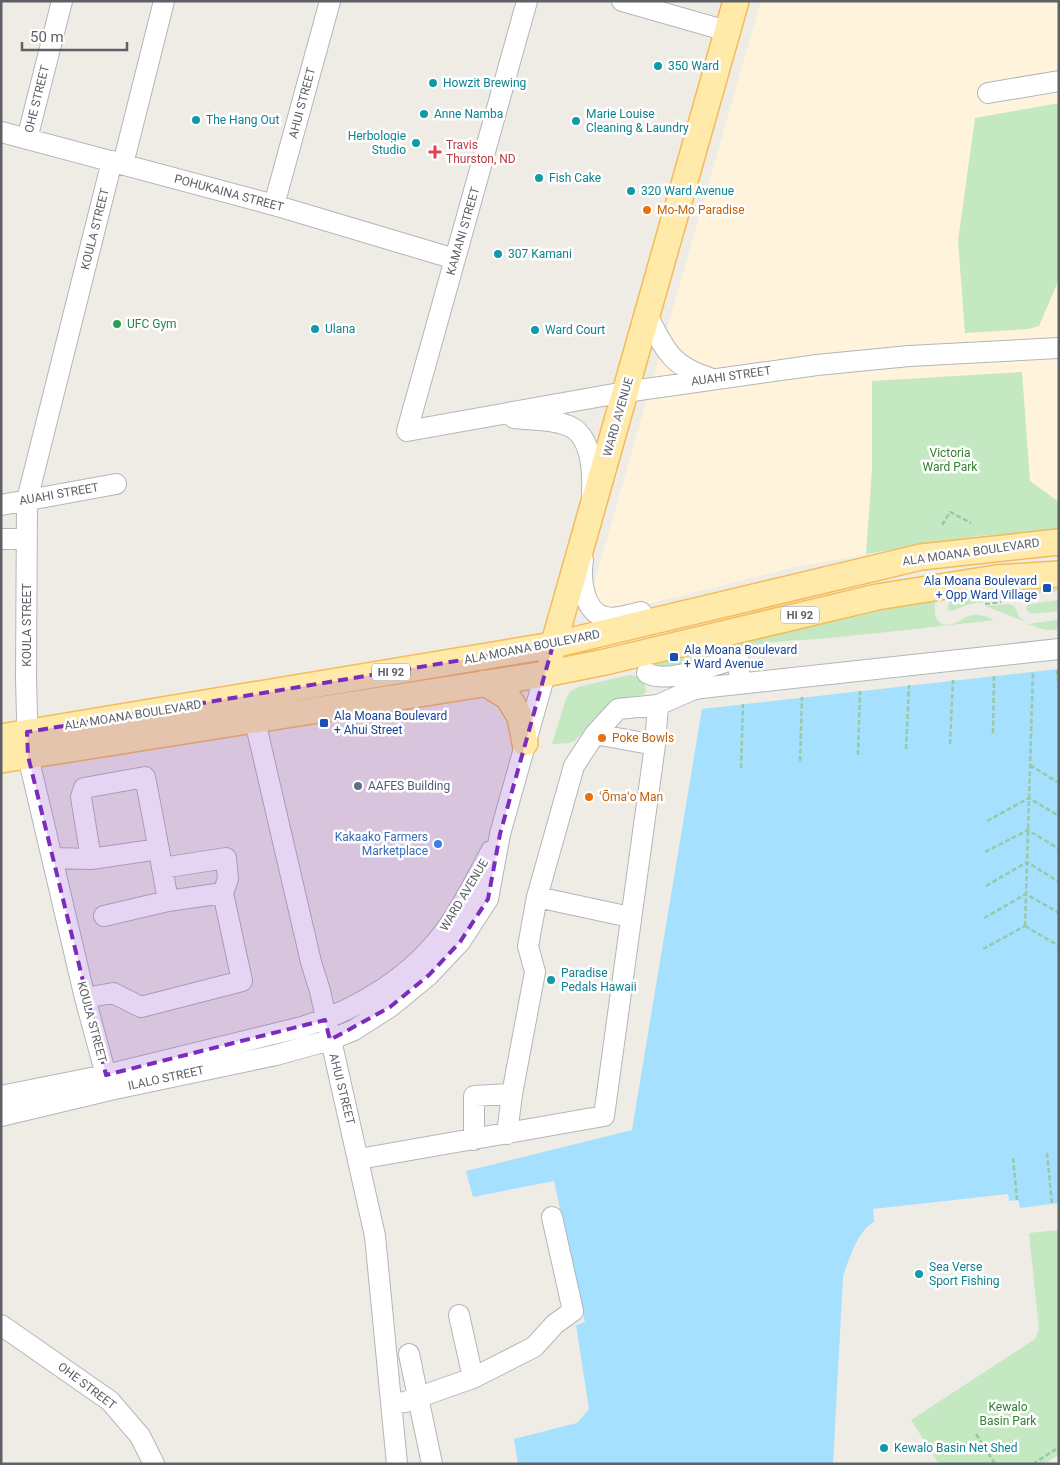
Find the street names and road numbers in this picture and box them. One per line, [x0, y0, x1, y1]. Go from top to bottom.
street label: OHE STREET [22, 64, 52, 134]
street label: AHUI STREET [286, 66, 318, 140]
street label: POHUKAINA STREET [173, 172, 285, 214]
street label: KAMANI STREET [444, 185, 482, 277]
street label: KOULA STREET [78, 187, 112, 271]
street label: AUAHI STREET [690, 363, 772, 389]
street label: WARD AVENUE [600, 376, 636, 458]
street label: AUAHI STREET [18, 480, 100, 508]
street label: ALA MOANA BOULEVARD [902, 535, 1041, 569]
street label: KOULA STREET [20, 583, 34, 667]
road number: HI 92 [781, 606, 819, 624]
street label: ALA MOANA BOULEVARD [463, 627, 601, 667]
road number: HI 92 [372, 664, 410, 680]
street label: ALA MOANA BOULEVARD [64, 697, 202, 733]
street label: WARD AVENUE [437, 856, 491, 934]
street label: KOULA STREET [74, 980, 110, 1064]
street label: AHUI STREET [326, 1052, 358, 1126]
street label: ILALO STREET [127, 1063, 205, 1093]
street label: OHE STREET [55, 1360, 119, 1412]

